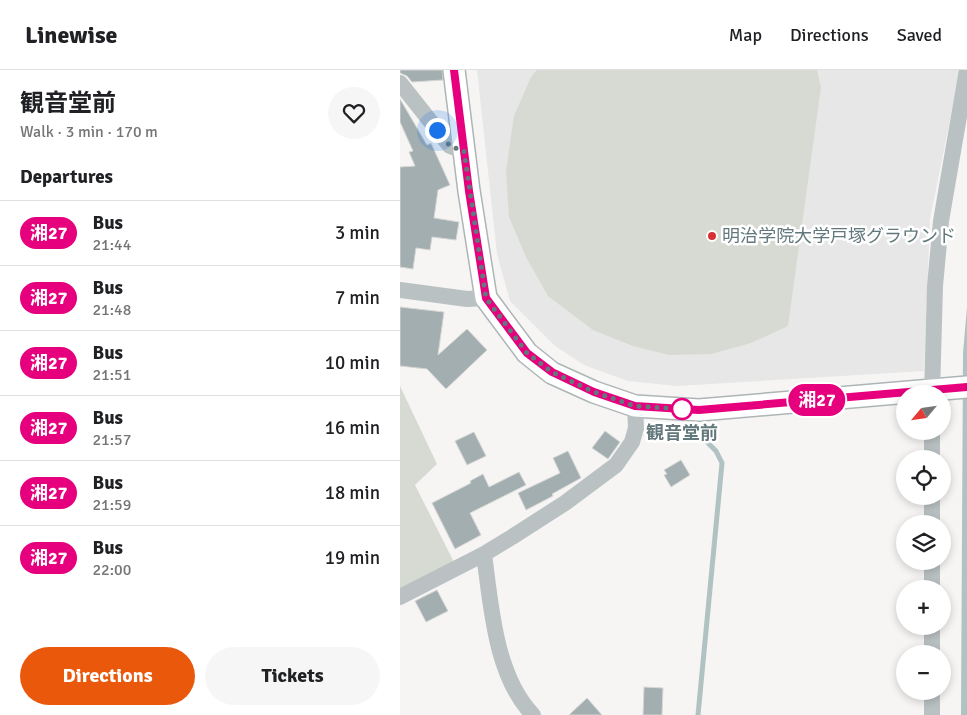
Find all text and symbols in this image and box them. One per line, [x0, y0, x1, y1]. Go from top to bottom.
text: Linewise [25, 20, 118, 50]
text: Map [729, 24, 762, 46]
text: Directions [790, 24, 869, 46]
text: Saved [897, 24, 942, 46]
button: heart [328, 87, 380, 139]
text: 観音堂前 [20, 88, 116, 118]
your location [425, 118, 450, 143]
text: Walk · 3 min · 170 m [20, 122, 158, 142]
text: Departures [20, 165, 113, 189]
text: Bus [92, 211, 123, 235]
text: 3 min [335, 221, 380, 245]
text: 湘27 [30, 222, 67, 244]
place label: 明治学院大学戸塚グラウンド [722, 225, 956, 247]
marker: 明治学院大学戸塚グラウンド [706, 230, 718, 242]
text: 21:44 [92, 235, 131, 255]
text: Bus [92, 276, 123, 300]
text: 7 min [335, 286, 380, 310]
text: 湘27 [30, 287, 67, 309]
text: 21:48 [92, 300, 131, 320]
text: Bus [92, 341, 123, 365]
text: 10 min [325, 351, 380, 375]
text: 湘27 [30, 352, 67, 374]
text: 21:51 [92, 365, 131, 385]
line badge: 湘27 [788, 384, 846, 416]
north arrow [896, 385, 951, 440]
map controls [896, 385, 951, 700]
text: 湘27 [798, 389, 836, 411]
marker: 観音堂前 [671, 398, 693, 420]
text: Bus [92, 406, 123, 430]
text: 16 min [325, 416, 380, 440]
text: 湘27 [30, 417, 67, 439]
place label: 観音堂前 [646, 422, 718, 444]
text: 21:57 [92, 430, 131, 450]
button: locate [896, 450, 951, 505]
text: Bus [92, 471, 123, 495]
text: 18 min [325, 481, 380, 505]
text: 湘27 [30, 482, 67, 504]
text: 21:59 [92, 495, 131, 515]
button: layers [896, 515, 951, 570]
text: Bus [92, 536, 123, 560]
text: 19 min [325, 546, 380, 570]
text: 湘27 [30, 547, 67, 569]
text: 22:00 [92, 560, 131, 580]
button: + [896, 580, 951, 635]
button: − [896, 645, 951, 700]
button: Directions [20, 647, 195, 705]
button: Tickets [205, 647, 380, 705]

